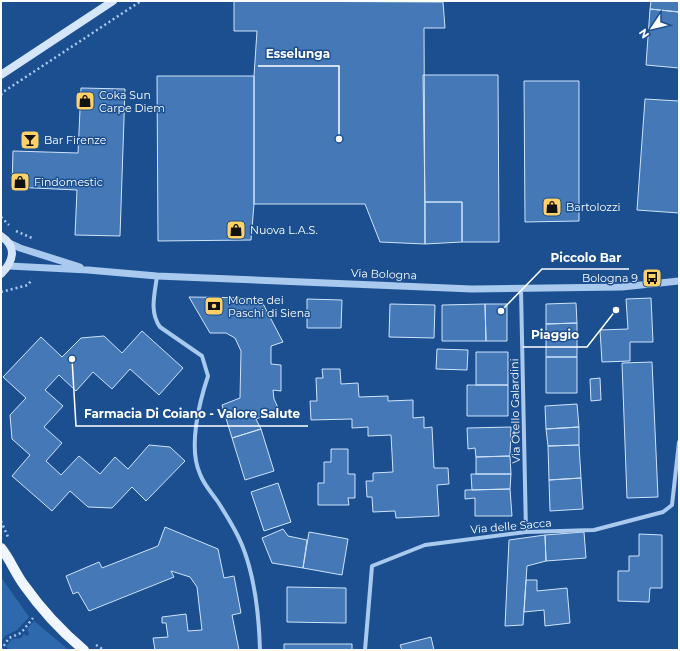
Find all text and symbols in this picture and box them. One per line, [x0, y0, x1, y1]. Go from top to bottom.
north arrow [632, 8, 672, 48]
text: N [636, 26, 652, 41]
callout: Esselunga [258, 42, 339, 66]
text: Esselunga [266, 46, 330, 61]
place label: Coka Sun Carpe Diem [99, 88, 165, 115]
shop icon: Coka Sun Carpe Diem [74, 90, 96, 112]
bar icon: Bar Firenze [19, 129, 41, 151]
place label: Bar Firenze [44, 133, 107, 147]
shop icon: Findomestic [9, 171, 31, 193]
place label: Findomestic [34, 175, 103, 189]
shop icon: Bartolozzi [541, 196, 563, 218]
place label: Bartolozzi [566, 200, 621, 214]
shop icon: Nuova L.A.S. [225, 219, 247, 241]
place label: Nuova L.A.S. [250, 223, 318, 237]
callout: Piccolo Bar [542, 245, 629, 269]
text: Piccolo Bar [551, 250, 621, 265]
street label: Via Bologna [351, 266, 417, 282]
bus stop icon: Bologna 9 [641, 267, 663, 289]
place label: Bologna 9 [582, 271, 638, 285]
place label: Monte dei Paschi di Siena [228, 293, 311, 320]
bank icon: Monte dei Paschi di Siena [203, 295, 225, 317]
callout: Piaggio [523, 323, 587, 347]
text: Piaggio [531, 327, 579, 342]
street label: Via Otello Galardini [507, 358, 523, 464]
callout: Farmacia Di Coiano - Valore Salute [76, 402, 308, 426]
text: Farmacia Di Coiano - Valore Salute [84, 406, 300, 421]
street label: Via delle Sacca [470, 515, 552, 537]

